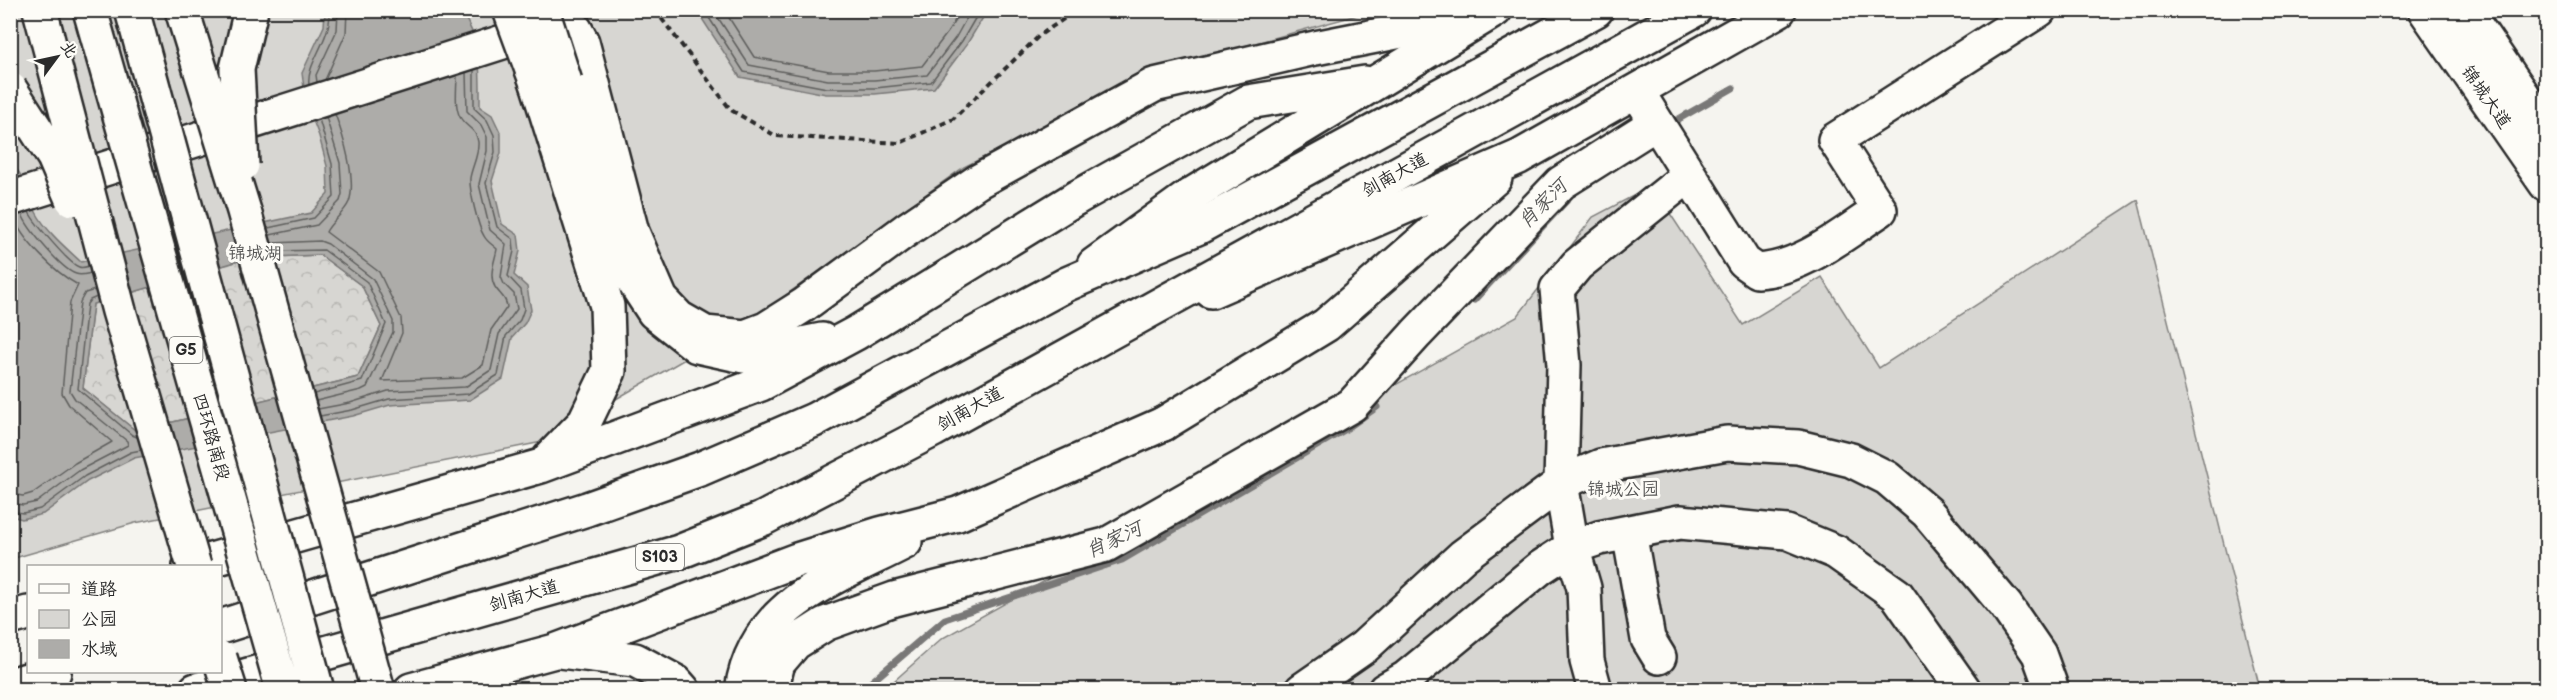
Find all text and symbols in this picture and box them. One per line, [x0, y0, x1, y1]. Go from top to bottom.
north arrow [27, 27, 87, 87]
text: 北 [56, 38, 81, 62]
street label: 锦城大道 [2457, 61, 2515, 133]
street label: 剑南大道 [1358, 148, 1432, 202]
water label: 肖家河 [1513, 172, 1575, 234]
park label: 锦城湖 [228, 243, 282, 264]
road number: G5 [170, 337, 202, 363]
street label: 剑南大道 [933, 382, 1007, 436]
street label: 四环路南段 [189, 391, 233, 483]
park label: 锦城公园 [1587, 479, 1659, 500]
water label: 肖家河 [1082, 515, 1149, 564]
road number: S103 [636, 544, 684, 570]
legend [27, 565, 222, 673]
street label: 剑南大道 [487, 576, 561, 616]
text: 道路 [81, 579, 117, 600]
text: 公园 [81, 609, 117, 630]
text: 水域 [81, 639, 117, 660]

